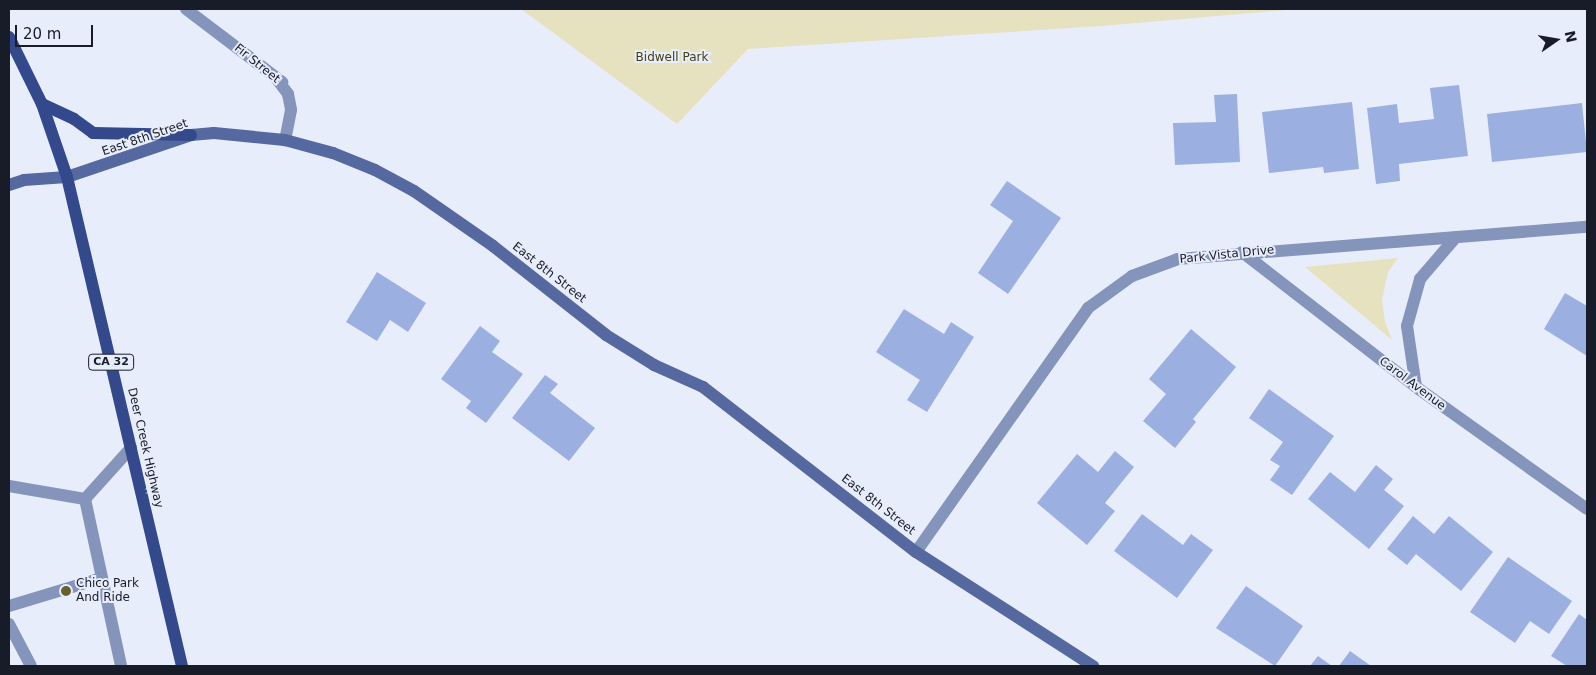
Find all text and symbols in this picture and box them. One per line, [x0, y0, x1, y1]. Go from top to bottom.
scale bar [18, 15, 95, 47]
north arrow [1531, 15, 1581, 65]
text: 20 m [23, 25, 61, 43]
text: N [1562, 29, 1580, 44]
street label: Fir Street [231, 41, 283, 87]
park label: Bidwell Park [636, 51, 708, 65]
street label: East 8th Street [100, 117, 190, 159]
street label: East 8th Street [509, 240, 589, 306]
street label: Park Vista Drive [1179, 243, 1275, 267]
road number: CA 32 [87, 354, 135, 371]
street label: Carol Avenue [1376, 354, 1448, 414]
street label: Deer Creek Highway [124, 386, 166, 510]
street label: East 8th Street [838, 472, 918, 538]
place label: Chico Park And Ride [76, 577, 139, 605]
marker: Chico Park And Ride [60, 585, 72, 597]

